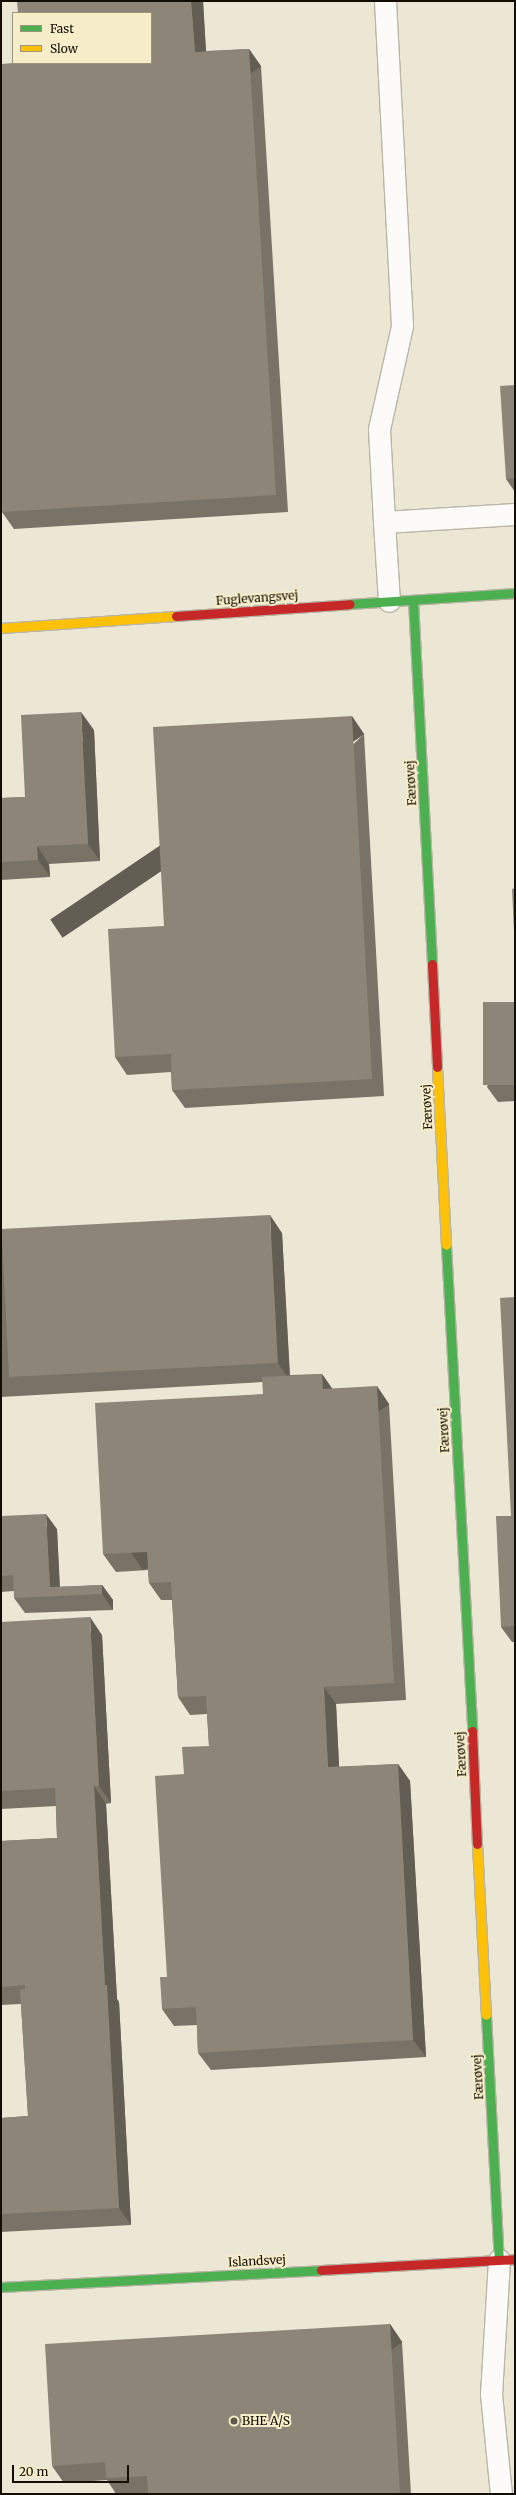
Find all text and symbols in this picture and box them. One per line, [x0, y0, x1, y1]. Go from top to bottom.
legend [12, 12, 152, 64]
text: Fast [50, 21, 74, 36]
text: Slow [50, 41, 78, 56]
street label: Fuglevangsvej [215, 588, 299, 608]
street label: Færøvej [403, 760, 419, 806]
street label: Færøvej [419, 1084, 435, 1130]
street label: Færøvej [436, 1407, 452, 1453]
street label: Færøvej [453, 1731, 469, 1777]
street label: Færøvej [470, 2054, 486, 2100]
street label: Islandsvej [228, 2252, 286, 2270]
place label: BHE A/S [242, 2414, 290, 2428]
marker: BHE A/S [229, 2416, 239, 2426]
scale bar [14, 2457, 131, 2483]
text: 20 m [19, 2464, 48, 2479]

